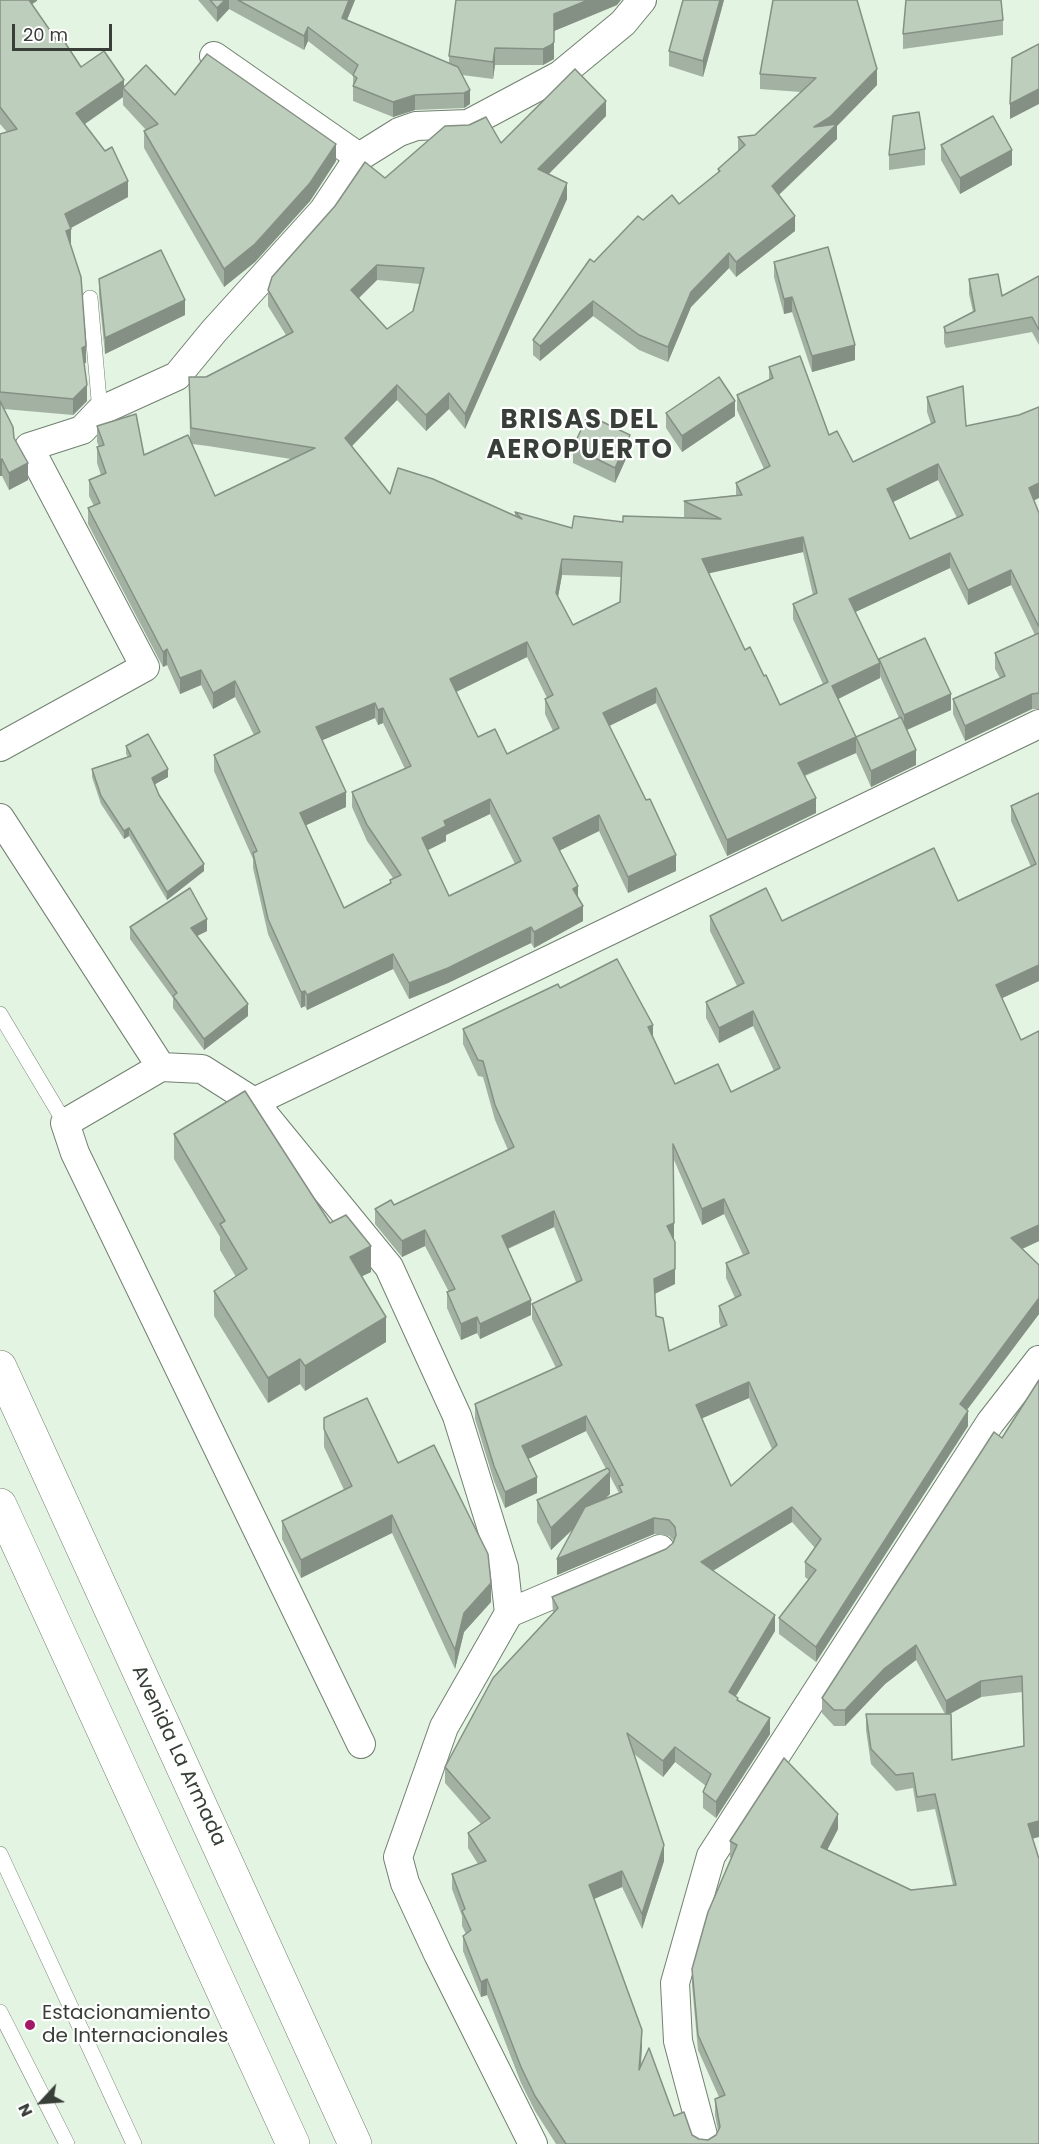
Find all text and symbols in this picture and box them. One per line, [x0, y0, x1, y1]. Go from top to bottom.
scale bar [15, 12, 116, 50]
text: 20 m [23, 22, 68, 47]
district label: BRISAS DEL AEROPUERTO [487, 405, 673, 466]
street label: Avenida La Armada [126, 1662, 230, 1850]
place label: Estacionamiento de Internacionales [42, 2002, 228, 2049]
marker: Estacionamiento de Internacionales [23, 2018, 37, 2032]
north arrow [12, 2072, 72, 2132]
text: N [12, 2100, 38, 2121]

